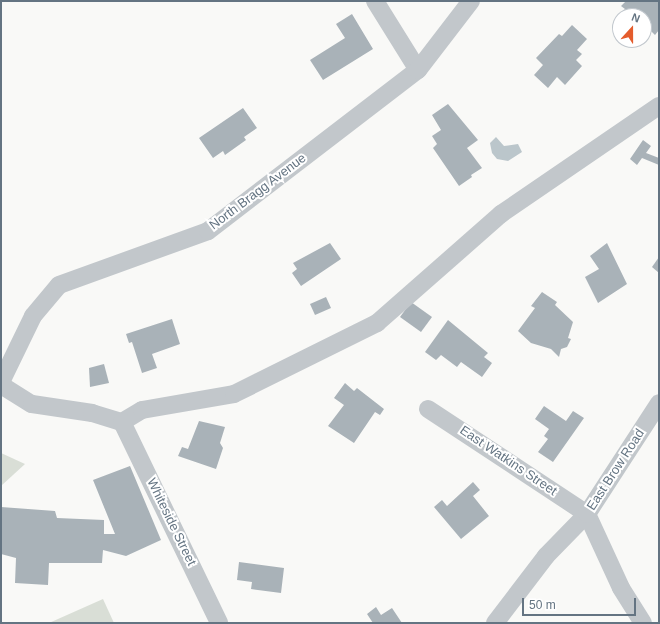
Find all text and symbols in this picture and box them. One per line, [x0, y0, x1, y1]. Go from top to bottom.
north arrow [612, 8, 652, 48]
text: N [630, 11, 642, 25]
street label: North Bragg Avenue [206, 150, 310, 234]
street label: East Watkins Street [457, 423, 559, 499]
street label: East Brow Road [584, 426, 648, 514]
street label: Whiteside Street [143, 476, 199, 568]
scale bar [524, 590, 638, 616]
text: 50 m [529, 598, 556, 612]

